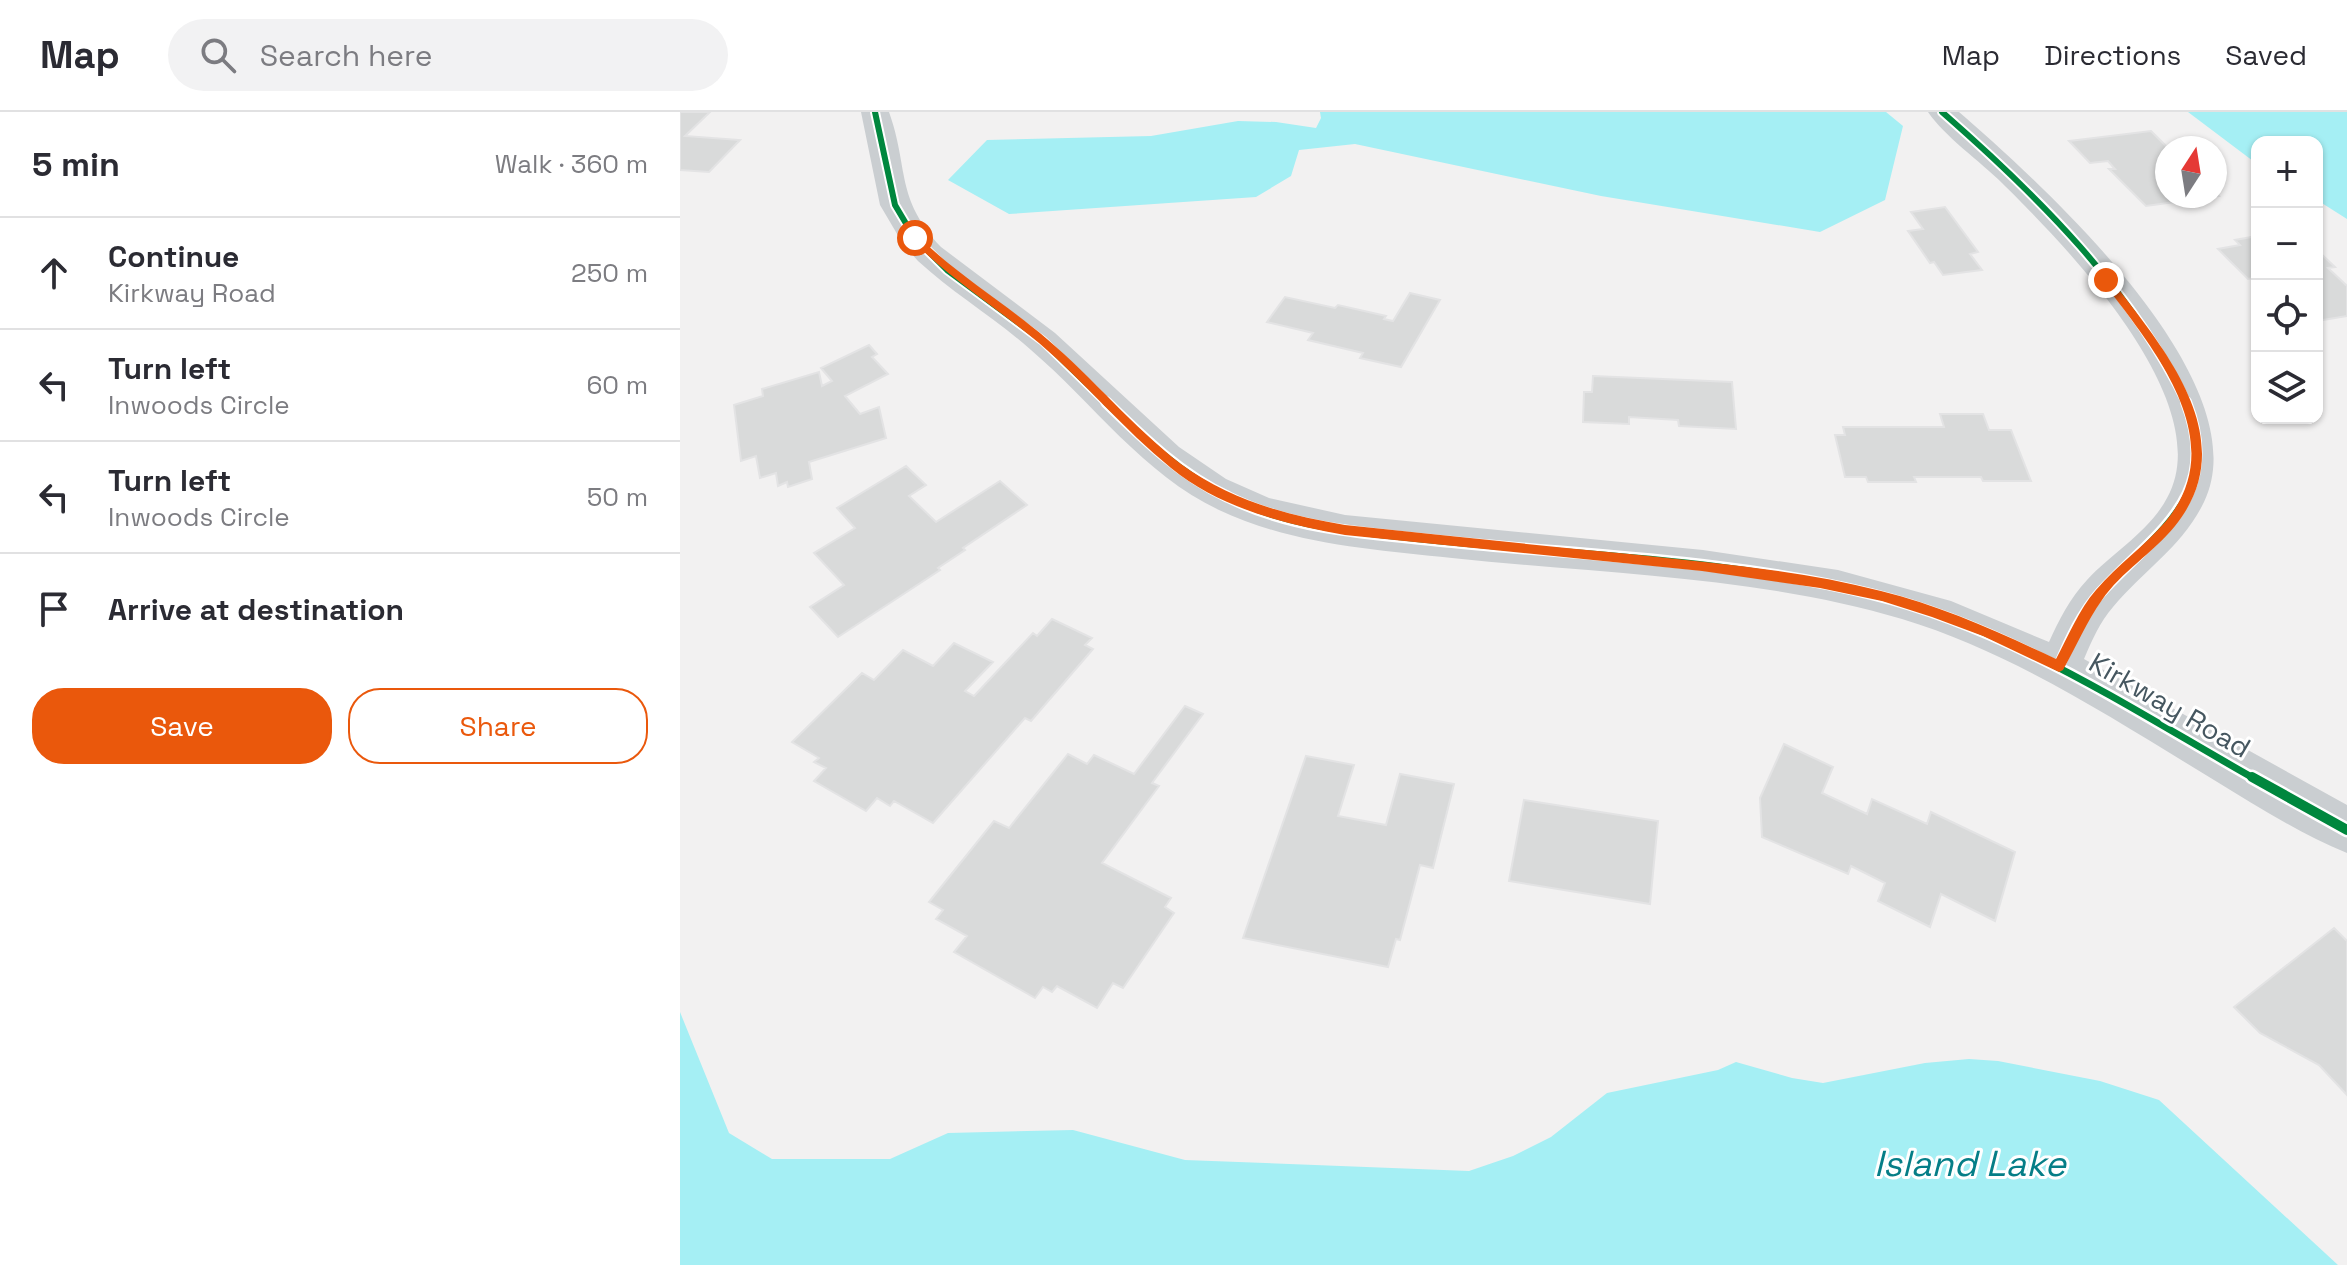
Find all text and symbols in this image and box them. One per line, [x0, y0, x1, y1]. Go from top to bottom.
search box [168, 19, 728, 91]
text: Map [40, 31, 120, 79]
icon: search [196, 33, 240, 77]
text: Search here [260, 36, 433, 75]
text: Map [1942, 37, 2000, 73]
text: Directions [2044, 37, 2181, 73]
text: Saved [2225, 37, 2307, 73]
north arrow [2155, 136, 2227, 208]
map controls [2251, 136, 2323, 424]
button: + [2251, 136, 2323, 208]
text: 5 min [32, 143, 120, 186]
text: Walk · 360 m [495, 147, 648, 181]
button: − [2251, 208, 2323, 280]
route start [897, 220, 933, 256]
text: Continue [108, 237, 239, 276]
icon: ahead [32, 251, 76, 295]
text: 250 m [571, 256, 648, 290]
route end [2088, 262, 2124, 298]
text: Kirkway Road [108, 276, 276, 310]
button: locate [2251, 280, 2323, 352]
text: Turn left [108, 349, 231, 388]
button: layers [2251, 352, 2323, 424]
icon: left [32, 363, 76, 407]
text: 60 m [586, 368, 648, 402]
text: Inwoods Circle [108, 388, 290, 422]
text: Turn left [108, 461, 231, 500]
icon: left [32, 475, 76, 519]
text: 50 m [587, 480, 648, 514]
text: Inwoods Circle [108, 500, 290, 534]
icon: arrive [32, 587, 76, 631]
text: Arrive at destination [108, 590, 404, 629]
street label: Kirkway Road [2083, 644, 2257, 766]
button: Save [32, 688, 332, 764]
button: Share [348, 688, 648, 764]
water label: Island Lake [1874, 1141, 2068, 1187]

